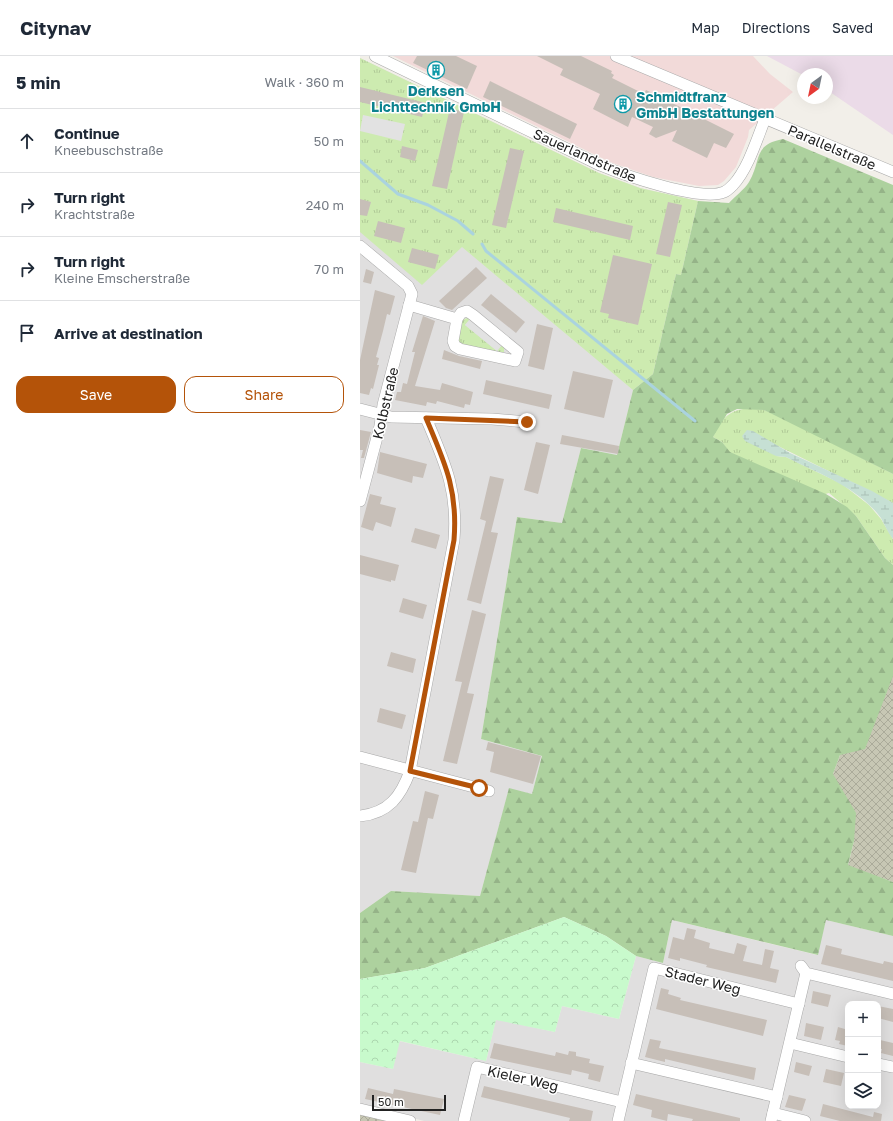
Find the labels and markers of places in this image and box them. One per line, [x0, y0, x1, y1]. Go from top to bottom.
building icon: Derksen Lichttechnik GmbH [426, 60, 446, 80]
place label: Derksen Lichttechnik GmbH [371, 82, 501, 115]
place label: Schmidtfranz GmbH Bestattungen [636, 88, 774, 121]
building icon: Schmidtfranz GmbH Bestattungen [613, 94, 633, 114]

